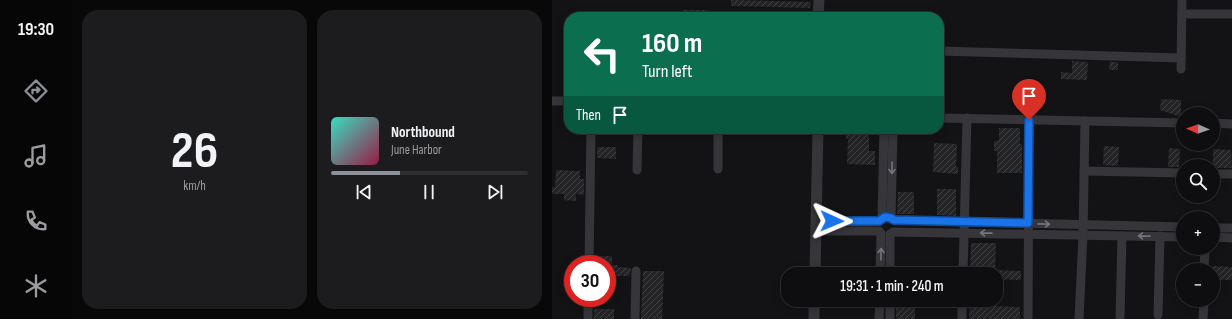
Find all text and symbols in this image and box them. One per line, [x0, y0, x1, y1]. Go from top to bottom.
text: 19:30 [18, 19, 54, 40]
text: 160 m [642, 27, 702, 60]
icon: left [576, 28, 628, 80]
text: Turn left [642, 61, 693, 82]
icon: directions [22, 77, 50, 105]
pin [1012, 79, 1046, 120]
icon: arrive [1018, 85, 1040, 107]
icon: arrive [609, 104, 631, 126]
text: Then [576, 106, 601, 125]
north arrow [1176, 107, 1220, 151]
map controls [1176, 107, 1220, 307]
text: 26 [171, 120, 218, 183]
text: Northbound [391, 123, 455, 142]
icon: music [22, 142, 50, 170]
text: June Harbor [391, 142, 442, 158]
button: search [1176, 159, 1220, 203]
one-way arrow [888, 161, 896, 174]
text: km/h [183, 178, 206, 194]
icon: previous [353, 181, 375, 203]
icon: pause [418, 181, 440, 203]
icon: next [484, 181, 506, 203]
position arrow [811, 200, 853, 242]
icon: phone [22, 207, 50, 235]
button: + [1176, 211, 1220, 255]
one-way arrow [1037, 220, 1050, 228]
one-way arrow [980, 229, 993, 237]
one-way arrow [1138, 232, 1151, 240]
one-way arrow [877, 248, 885, 261]
speed limit sign: 30 [564, 255, 616, 307]
button: − [1176, 263, 1220, 307]
icon: climate [22, 272, 50, 300]
text: 19:31 · 1 min · 240 m [840, 277, 944, 296]

